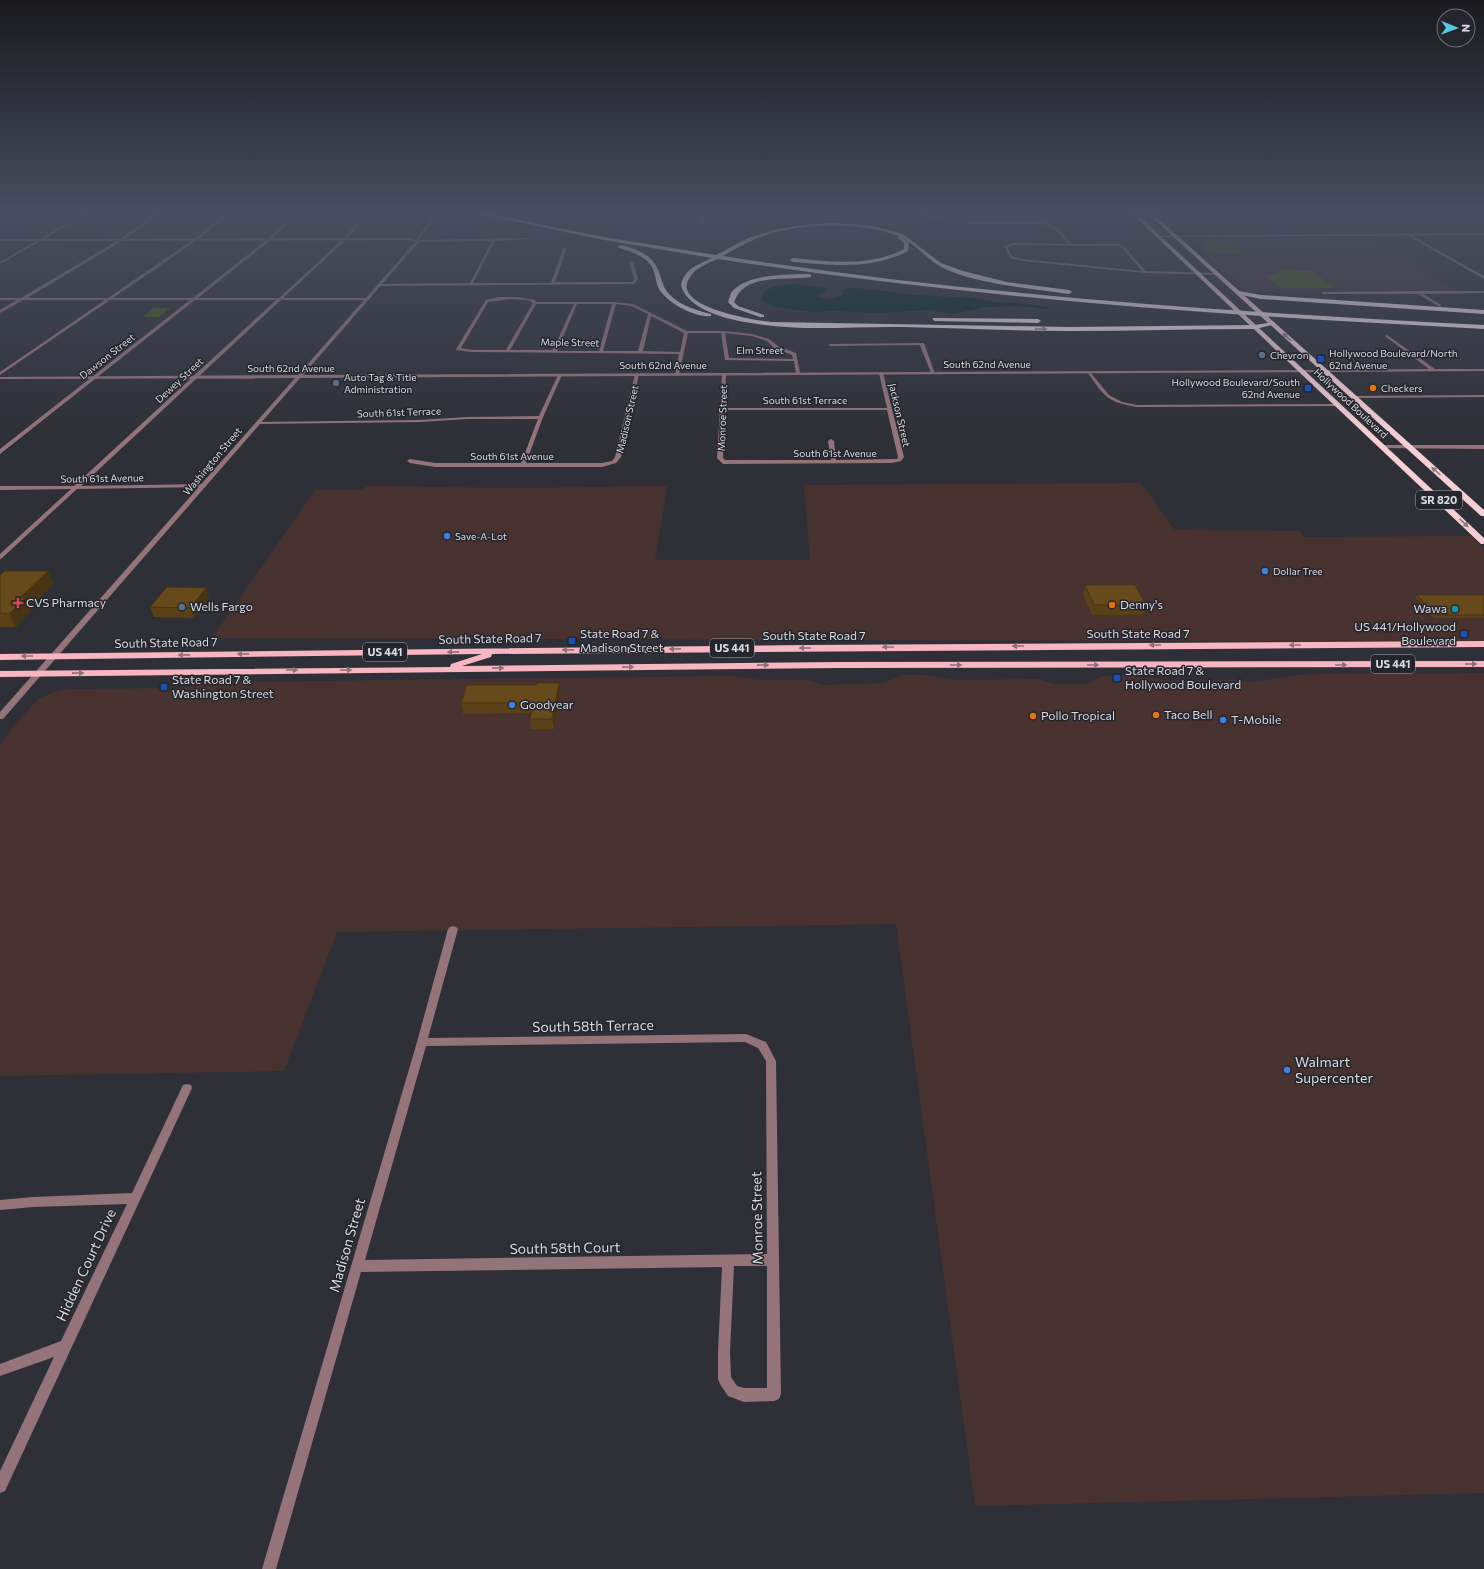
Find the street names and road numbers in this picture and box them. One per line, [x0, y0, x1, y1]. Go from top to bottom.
street label: Dawson Street [77, 331, 137, 381]
street label: Maple Street [541, 335, 599, 349]
street label: Elm Street [736, 344, 784, 356]
street label: Dewey Street [153, 355, 205, 405]
street label: South 62nd Avenue [943, 358, 1031, 370]
street label: South 62nd Avenue [619, 359, 707, 371]
street label: South 62nd Avenue [247, 362, 335, 374]
street label: Hollywood Boulevard [1312, 366, 1391, 441]
street label: Jackson Street [887, 382, 913, 448]
street label: Madison Street [613, 384, 641, 454]
street label: Monroe Street [715, 385, 729, 451]
street label: South 61st Terrace [763, 394, 847, 406]
street label: South 61st Terrace [357, 405, 441, 419]
street label: Washington Street [180, 425, 244, 497]
street label: South 61st Avenue [793, 447, 877, 459]
street label: South 61st Avenue [470, 450, 554, 462]
street label: South 61st Avenue [60, 471, 144, 485]
road number: SR 820 [1416, 491, 1462, 509]
street label: South State Road 7 [1086, 626, 1190, 640]
street label: South State Road 7 [762, 628, 866, 642]
street label: South State Road 7 [438, 630, 542, 646]
street label: South State Road 7 [114, 634, 218, 650]
road number: US 441 [710, 639, 754, 657]
road number: US 441 [363, 643, 407, 661]
road number: US 441 [1371, 655, 1415, 673]
street label: South 58th Terrace [532, 1016, 654, 1035]
street label: Monroe Street [747, 1171, 766, 1265]
street label: Madison Street [325, 1196, 368, 1294]
street label: Hidden Court Drive [52, 1206, 119, 1324]
street label: South 58th Court [509, 1238, 621, 1257]

